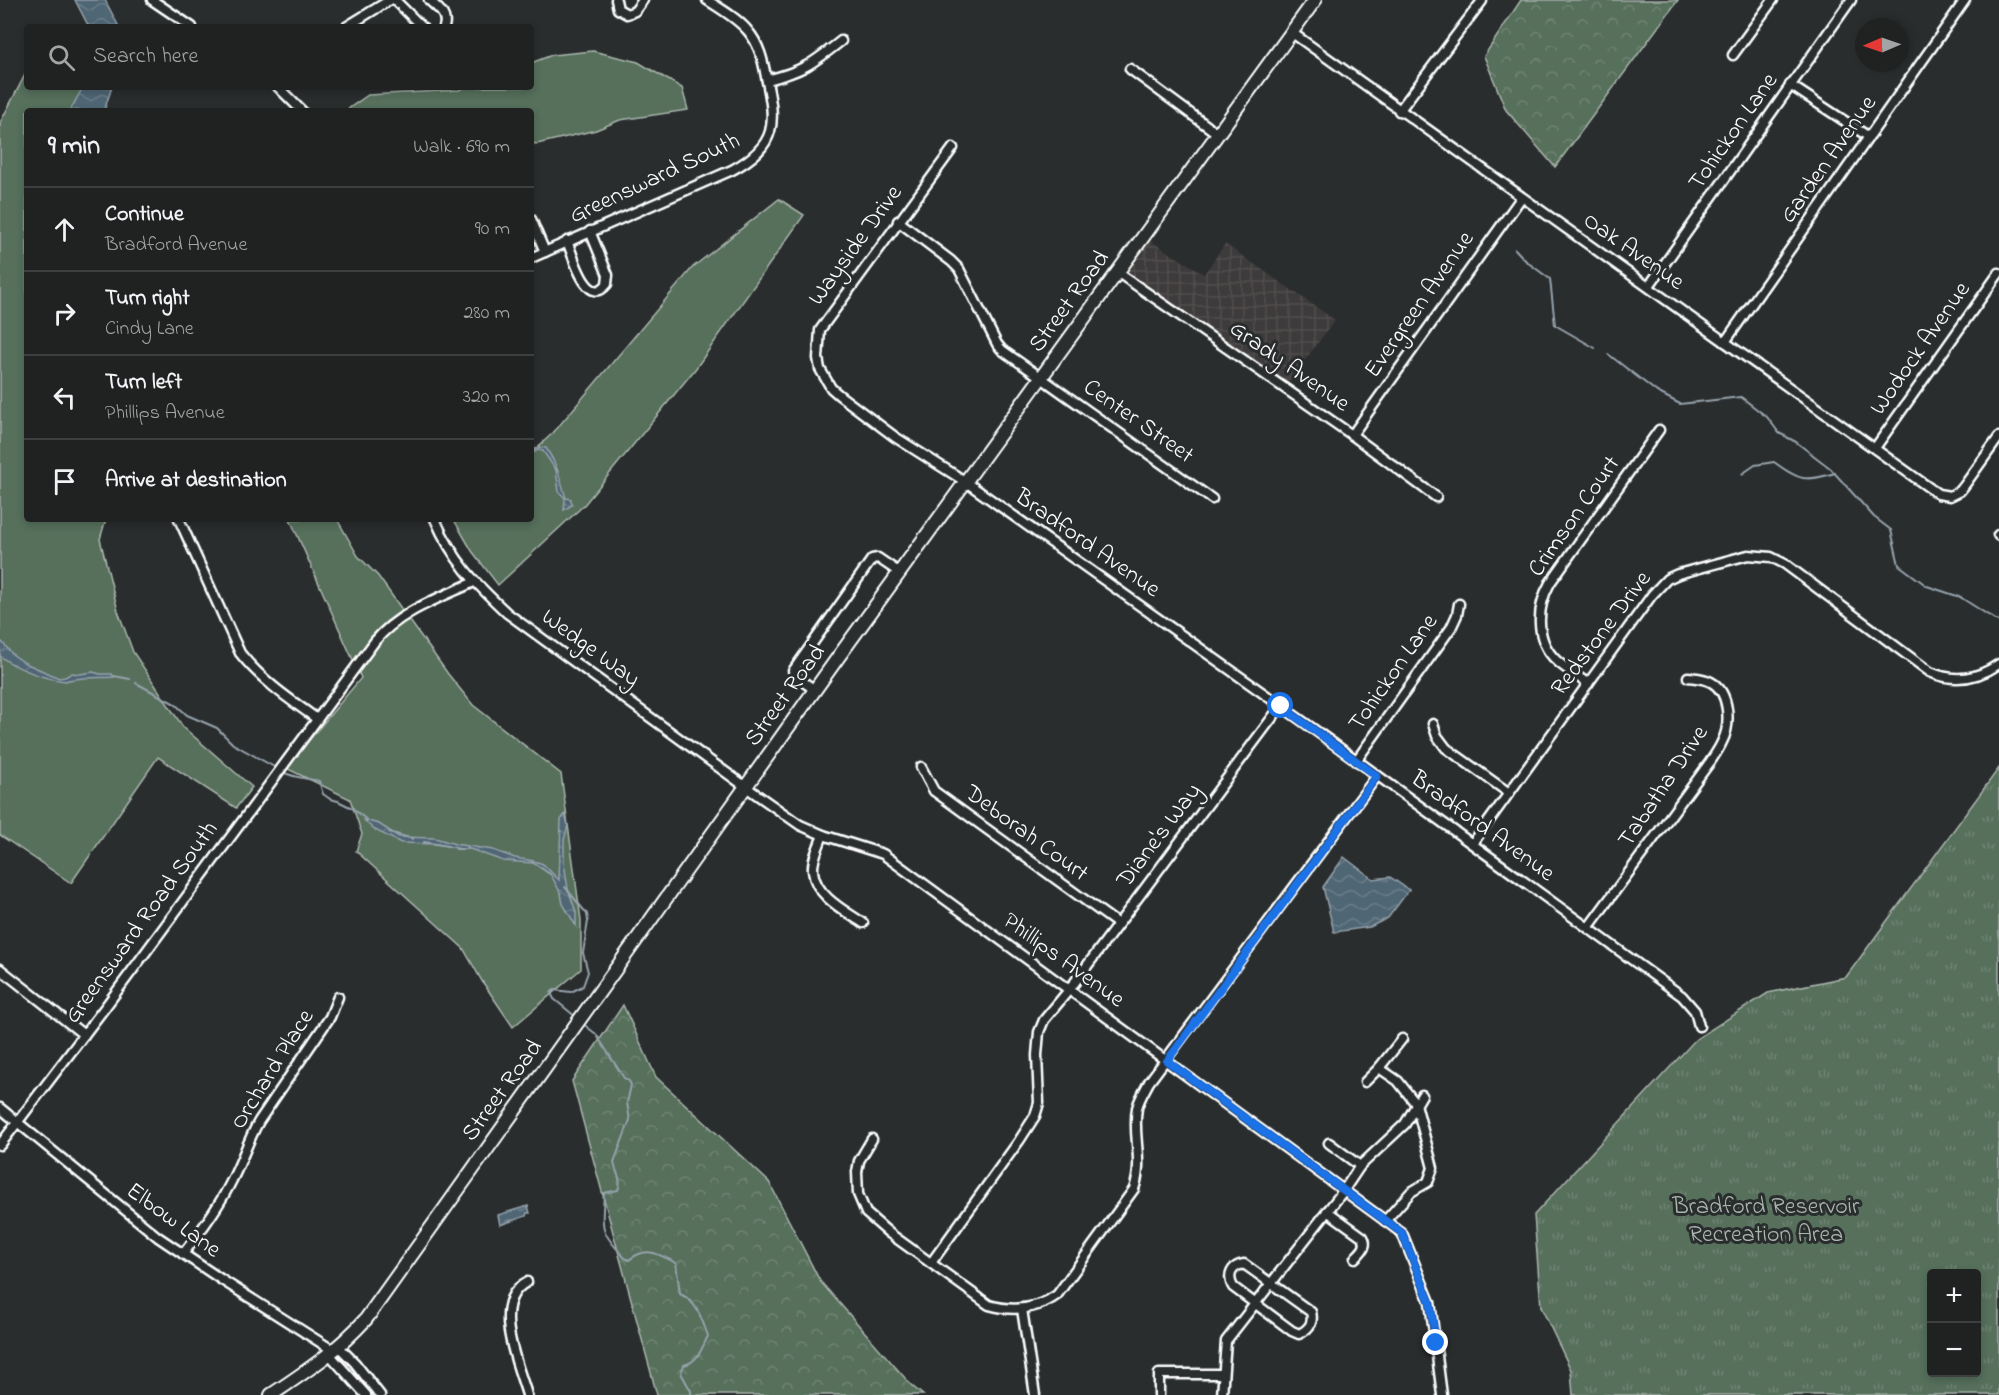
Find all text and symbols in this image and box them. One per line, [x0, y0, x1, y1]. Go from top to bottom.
north arrow [1855, 18, 1909, 72]
search box [24, 24, 534, 90]
icon: search [45, 41, 78, 74]
text: Search here [93, 41, 198, 73]
street label: Tohickon Lane [1681, 66, 1788, 198]
street label: Garden Avenue [1772, 89, 1886, 231]
street label: Greensward South [564, 124, 746, 234]
text: 9 min [48, 128, 100, 166]
text: Walk · 690 m [413, 133, 510, 162]
street label: Wayside Drive [800, 178, 913, 314]
text: Continue [105, 199, 184, 231]
street label: Oak Avenue [1575, 204, 1691, 300]
icon: ahead [48, 213, 81, 246]
text: 90 m [475, 215, 510, 244]
street label: Evergreen Avenue [1356, 224, 1484, 386]
text: Bradford Avenue [105, 231, 247, 260]
street label: Street Road [1021, 243, 1119, 360]
street label: Wodock Avenue [1862, 275, 1980, 423]
text: Turn right [105, 283, 190, 315]
icon: right [48, 297, 81, 330]
text: 280 m [463, 299, 510, 328]
street label: Grady Avenue [1221, 313, 1357, 422]
text: Cindy Lane [105, 315, 194, 344]
text: Turn left [105, 367, 182, 399]
street label: Center Street [1075, 371, 1201, 473]
icon: left [48, 381, 81, 414]
text: 320 m [463, 383, 510, 412]
text: Phillips Avenue [105, 399, 225, 428]
street label: Crimson Court [1520, 449, 1630, 585]
icon: arrive [48, 465, 81, 498]
text: Arrive at destination [105, 465, 287, 497]
street label: Bradford Avenue [1006, 480, 1167, 607]
street label: Redstone Drive [1543, 564, 1661, 704]
street label: Wedge Way [532, 601, 647, 698]
street label: Tohickon Lane [1341, 607, 1448, 739]
street label: Street Road [737, 637, 835, 754]
route start [1267, 692, 1293, 718]
street label: Tabatha Drive [1610, 719, 1718, 855]
street label: Bradford Avenue [1402, 762, 1562, 892]
street label: Deborah Court [956, 776, 1095, 891]
street label: Diane's Way [1108, 776, 1212, 897]
street label: Greensward Road South [56, 814, 228, 1032]
street label: Phillips Avenue [995, 905, 1132, 1018]
street label: Orchard Place [222, 1003, 324, 1137]
street label: Street Road [454, 1032, 552, 1149]
street label: Elbow Lane [118, 1175, 228, 1268]
park label: Bradford Reservoir Recreation Area [1671, 1190, 1860, 1253]
map controls [1927, 1269, 1981, 1377]
button: + [1927, 1269, 1981, 1323]
button: − [1927, 1323, 1981, 1377]
route end [1422, 1329, 1448, 1355]

